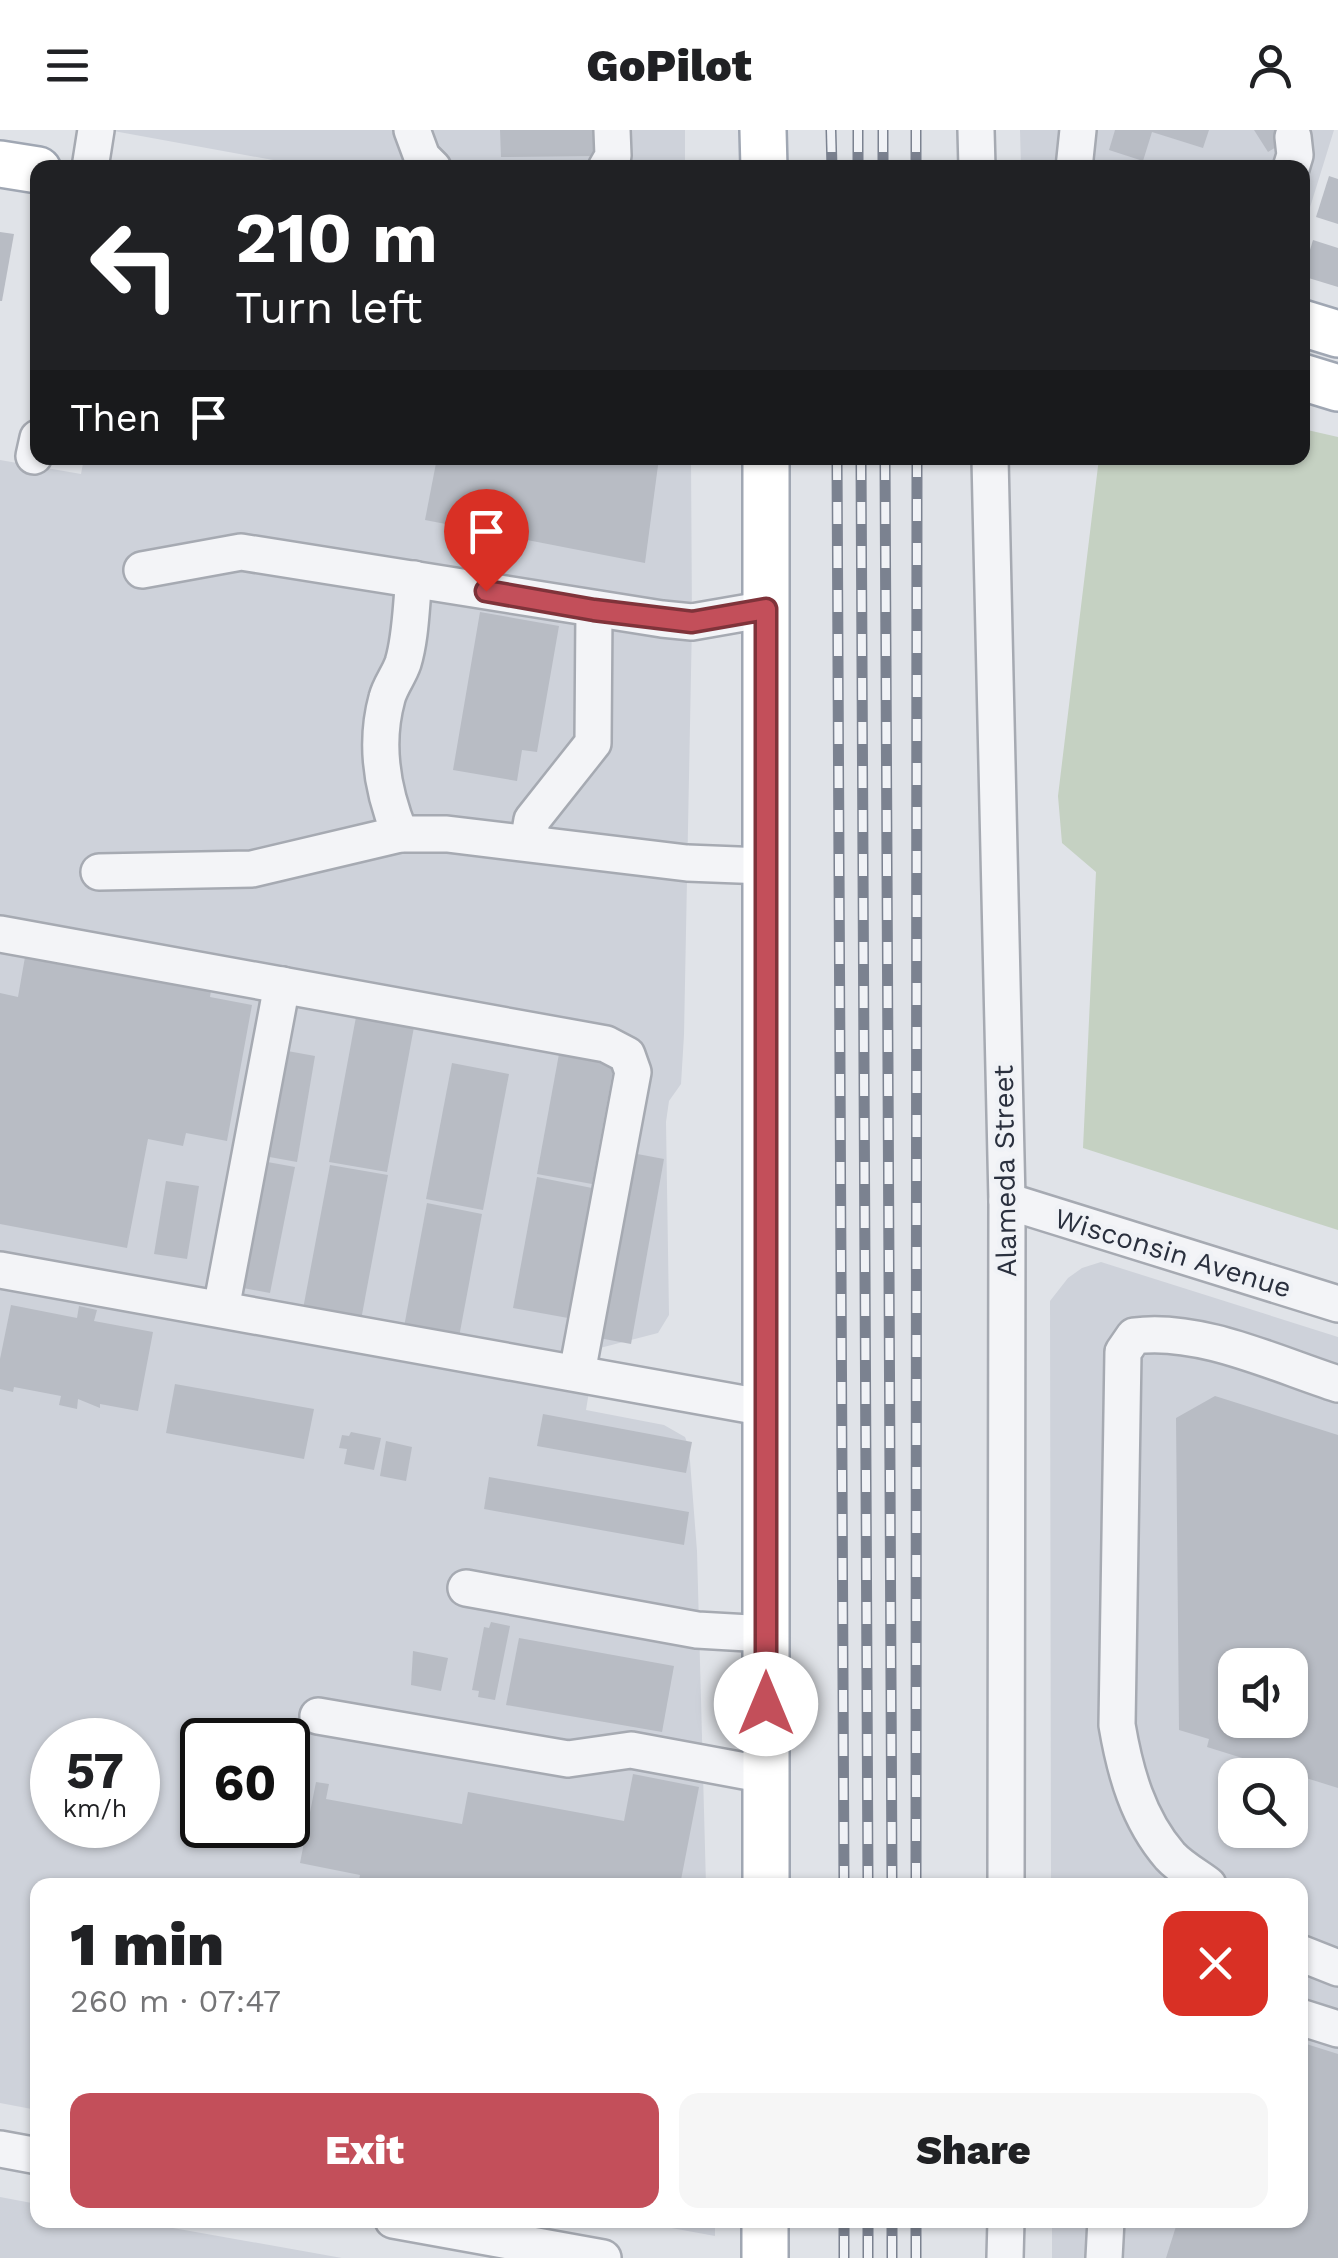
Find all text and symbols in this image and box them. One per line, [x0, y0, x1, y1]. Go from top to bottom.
icon: menu [40, 38, 95, 93]
icon: person [1243, 38, 1298, 93]
text: GoPilot [586, 39, 752, 92]
text: 210 m [235, 197, 438, 279]
icon: left [70, 200, 200, 330]
text: Turn left [235, 281, 422, 334]
icon: arrive [181, 390, 236, 445]
text: Then [70, 396, 161, 440]
pin [444, 489, 529, 592]
icon: arrive [459, 504, 514, 559]
street label: Alameda Street [987, 1064, 1023, 1277]
street label: Wisconsin Avenue [1051, 1201, 1295, 1305]
map controls [1218, 1648, 1308, 1848]
button: sound [1218, 1648, 1308, 1738]
position arrow [714, 1652, 818, 1756]
speed limit sign: 60 [180, 1718, 310, 1848]
text: 57 [66, 1741, 124, 1800]
button: search [1218, 1758, 1308, 1848]
text: km/h [63, 1794, 127, 1823]
text: 1 min [70, 1909, 224, 1980]
button: close [1163, 1911, 1268, 2016]
text: 260 m · 07:47 [70, 1982, 281, 2020]
button: Exit [70, 2093, 659, 2208]
button: Share [679, 2093, 1268, 2208]

